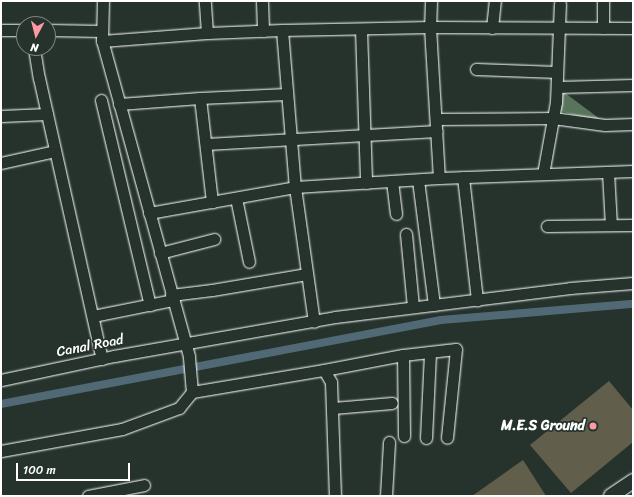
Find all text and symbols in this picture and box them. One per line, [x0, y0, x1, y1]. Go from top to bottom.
north arrow [16, 16, 56, 56]
text: N [30, 38, 40, 57]
street label: Canal Road [55, 331, 125, 361]
place label: M.E.S Ground [501, 418, 585, 434]
marker: M.E.S Ground [588, 421, 598, 431]
scale bar [18, 455, 132, 481]
text: 100 m [23, 459, 56, 481]

